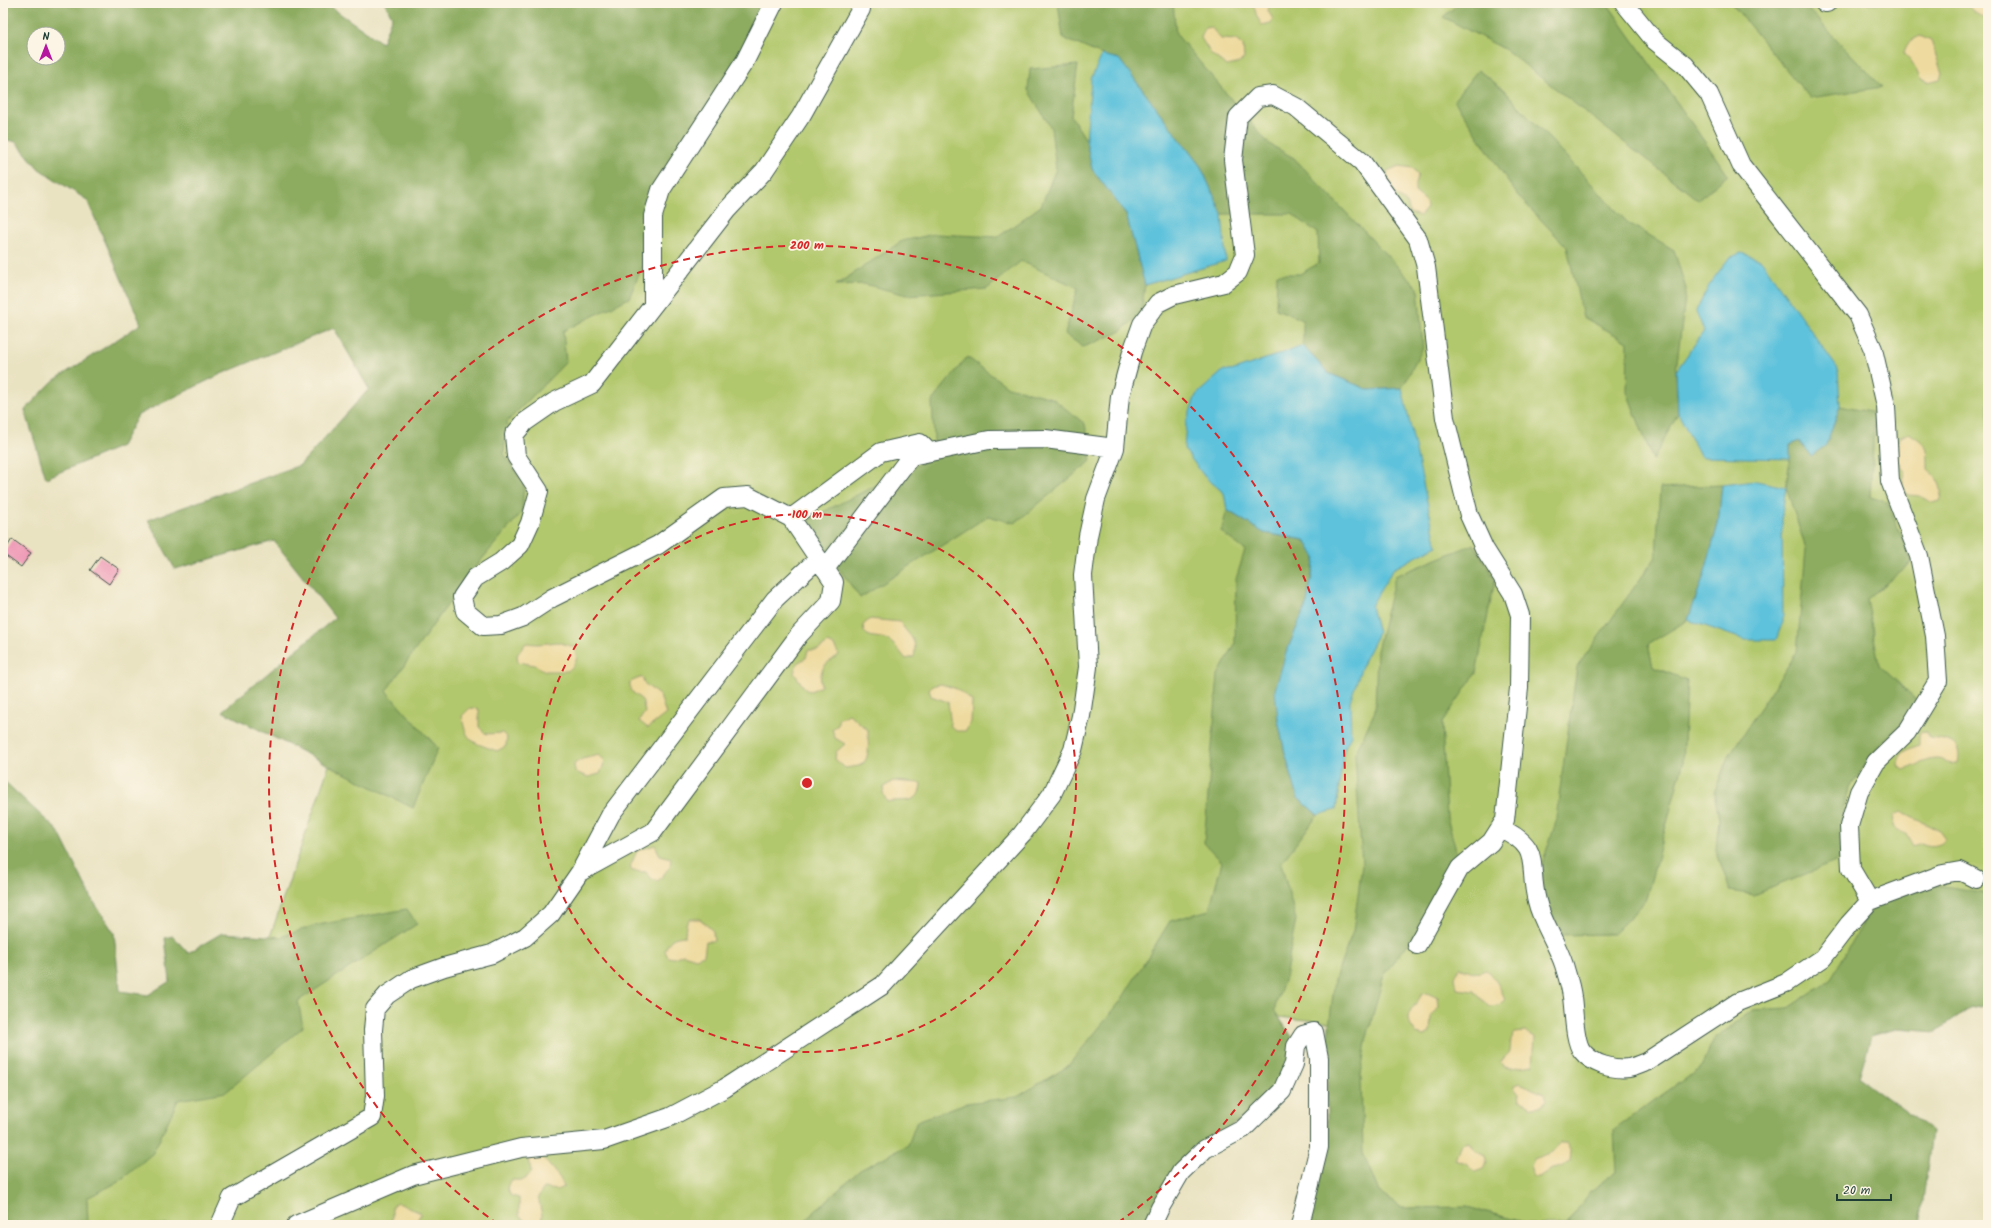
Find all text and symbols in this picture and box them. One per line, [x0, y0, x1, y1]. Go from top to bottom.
north arrow [26, 26, 66, 66]
text: N [43, 28, 50, 46]
text: 200 m [790, 236, 824, 255]
text: 100 m [792, 505, 822, 524]
centre of rings [800, 776, 814, 790]
scale bar [1837, 1176, 1891, 1202]
text: 20 m [1843, 1181, 1871, 1200]

